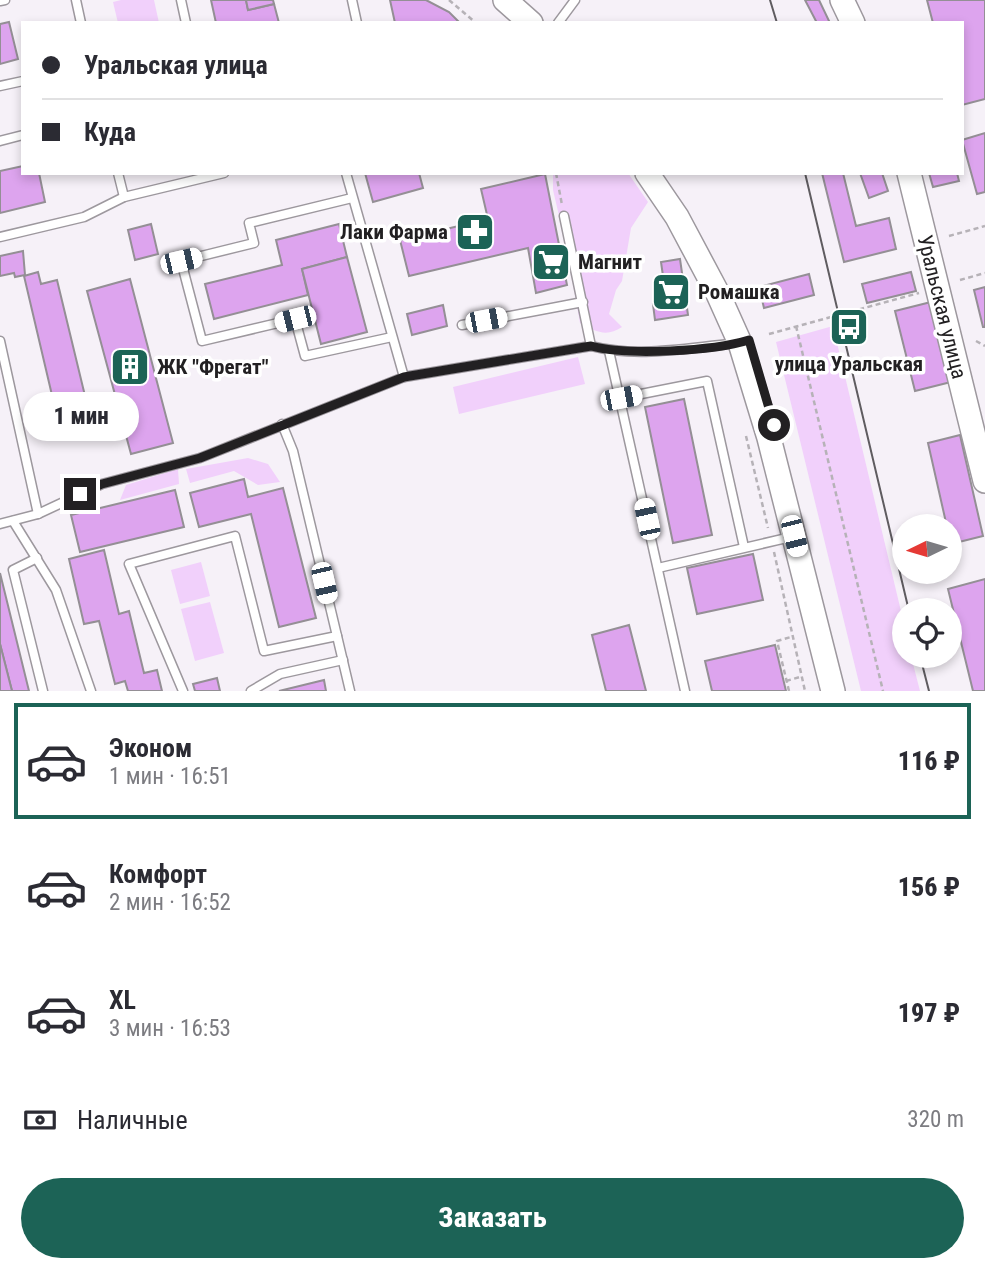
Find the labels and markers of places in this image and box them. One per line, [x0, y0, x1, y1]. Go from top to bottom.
pharmacy icon: Лаки Фарма [454, 211, 496, 253]
place label: Лаки Фарма [340, 220, 448, 244]
supermarket icon: Магнит [530, 241, 572, 283]
place label: Магнит [578, 250, 643, 274]
supermarket icon: Ромашка [650, 271, 692, 313]
place label: Ромашка [698, 280, 780, 304]
bus stop icon: улица Уральская [828, 306, 870, 348]
building icon: ЖК "Фрегат" [109, 346, 151, 388]
place label: улица Уральская [775, 352, 923, 376]
place label: ЖК "Фрегат" [157, 355, 269, 379]

